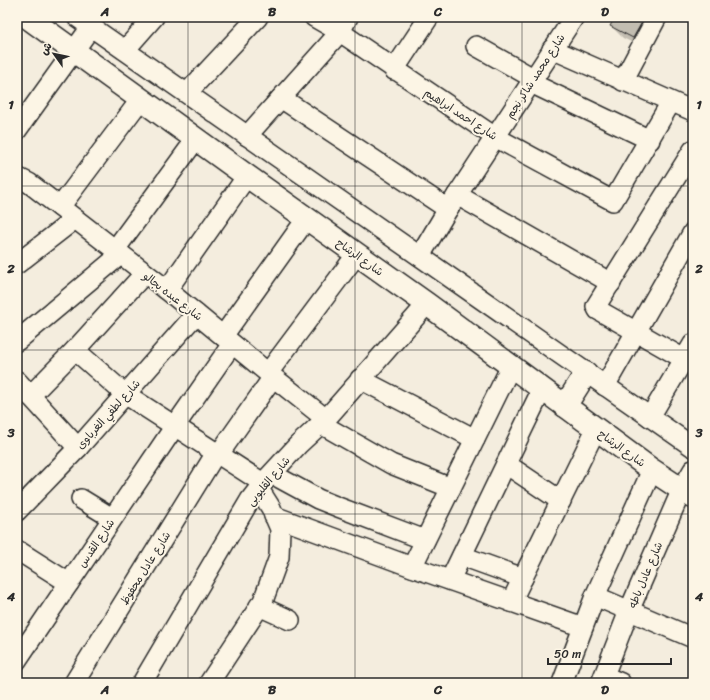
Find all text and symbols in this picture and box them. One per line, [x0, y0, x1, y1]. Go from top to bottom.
text: A [100, 0, 109, 23]
text: B [268, 0, 277, 23]
text: C [433, 0, 443, 23]
text: D [601, 0, 609, 23]
street label: شارع محمد شاكر نجم [501, 30, 570, 123]
north arrow [34, 34, 74, 74]
text: ش [35, 39, 57, 59]
street label: شارع احمد ابراهيم [420, 83, 501, 145]
text: 1 [8, 93, 14, 116]
text: 1 [696, 93, 702, 116]
street label: شارع الرشاح [332, 234, 387, 281]
text: 2 [6, 257, 15, 280]
text: 2 [694, 257, 703, 280]
street label: شارع عبده بجالو [138, 266, 207, 326]
street label: شارع لطفي الغرباوى [72, 375, 146, 454]
text: 3 [6, 421, 15, 444]
text: 3 [694, 421, 703, 444]
street label: شارع الرشاح [594, 425, 649, 472]
street label: شارع القليوبى [242, 452, 295, 510]
street label: شارع القدس [73, 515, 120, 572]
street label: شارع عادل محفوظ [115, 528, 176, 609]
street label: شارع عادل باطه [623, 539, 668, 612]
text: 4 [6, 585, 16, 608]
text: 4 [694, 585, 704, 608]
scale bar [548, 640, 671, 666]
text: 50 m [554, 643, 581, 665]
text: A [100, 678, 109, 700]
text: B [268, 678, 277, 700]
text: C [433, 678, 443, 700]
text: D [601, 678, 609, 700]

